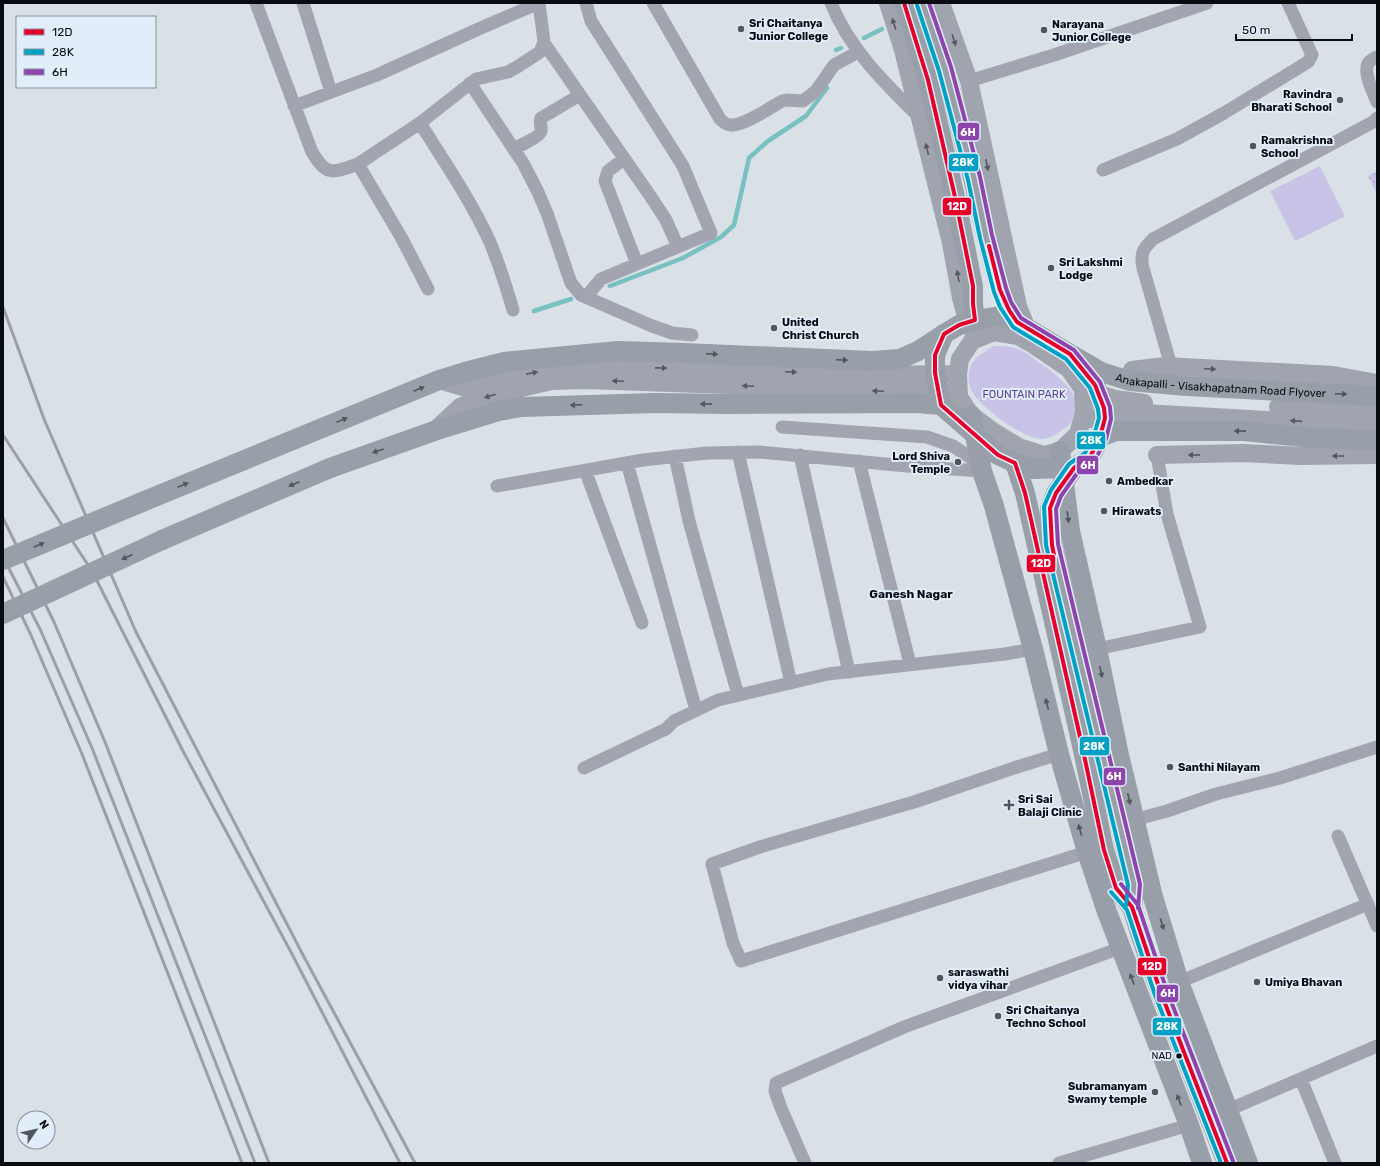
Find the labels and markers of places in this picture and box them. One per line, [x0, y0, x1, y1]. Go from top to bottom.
place label: Sri Chaitanya Junior College [749, 17, 829, 43]
place label: Narayana Junior College [1052, 18, 1132, 44]
marker: Sri Chaitanya Junior College [736, 24, 746, 34]
marker: Narayana Junior College [1039, 25, 1049, 35]
place label: Ravindra Bharati School [1251, 88, 1332, 114]
marker: Ravindra Bharati School [1335, 95, 1345, 105]
place label: Ramakrishna School [1261, 134, 1333, 160]
marker: Ramakrishna School [1248, 141, 1258, 151]
place label: Sri Lakshmi Lodge [1059, 256, 1123, 282]
marker: Sri Lakshmi Lodge [1046, 263, 1056, 273]
place label: United Christ Church [782, 316, 859, 342]
marker: United Christ Church [769, 323, 779, 333]
place label: Lord Shiva Temple [892, 450, 950, 476]
marker: Lord Shiva Temple [953, 457, 963, 467]
place label: Ambedkar [1117, 475, 1173, 488]
marker: Ambedkar [1104, 476, 1114, 486]
place label: Hirawats [1112, 505, 1161, 518]
marker: Hirawats [1099, 506, 1109, 516]
place label: Santhi Nilayam [1178, 761, 1260, 774]
marker: Santhi Nilayam [1165, 762, 1175, 772]
place label: Sri Sai Balaji Clinic [1018, 793, 1082, 819]
marker: Sri Sai Balaji Clinic [1003, 799, 1015, 811]
place label: saraswathi vidya vihar [948, 966, 1009, 992]
marker: saraswathi vidya vihar [935, 973, 945, 983]
place label: Umiya Bhavan [1265, 976, 1342, 989]
marker: Umiya Bhavan [1252, 977, 1262, 987]
place label: Sri Chaitanya Techno School [1006, 1004, 1086, 1030]
marker: Sri Chaitanya Techno School [993, 1011, 1003, 1021]
place label: NAD [1151, 1050, 1172, 1062]
marker: NAD [1174, 1051, 1184, 1061]
place label: Subramanyam Swamy temple [1068, 1080, 1147, 1106]
marker: Subramanyam Swamy temple [1150, 1087, 1160, 1097]

